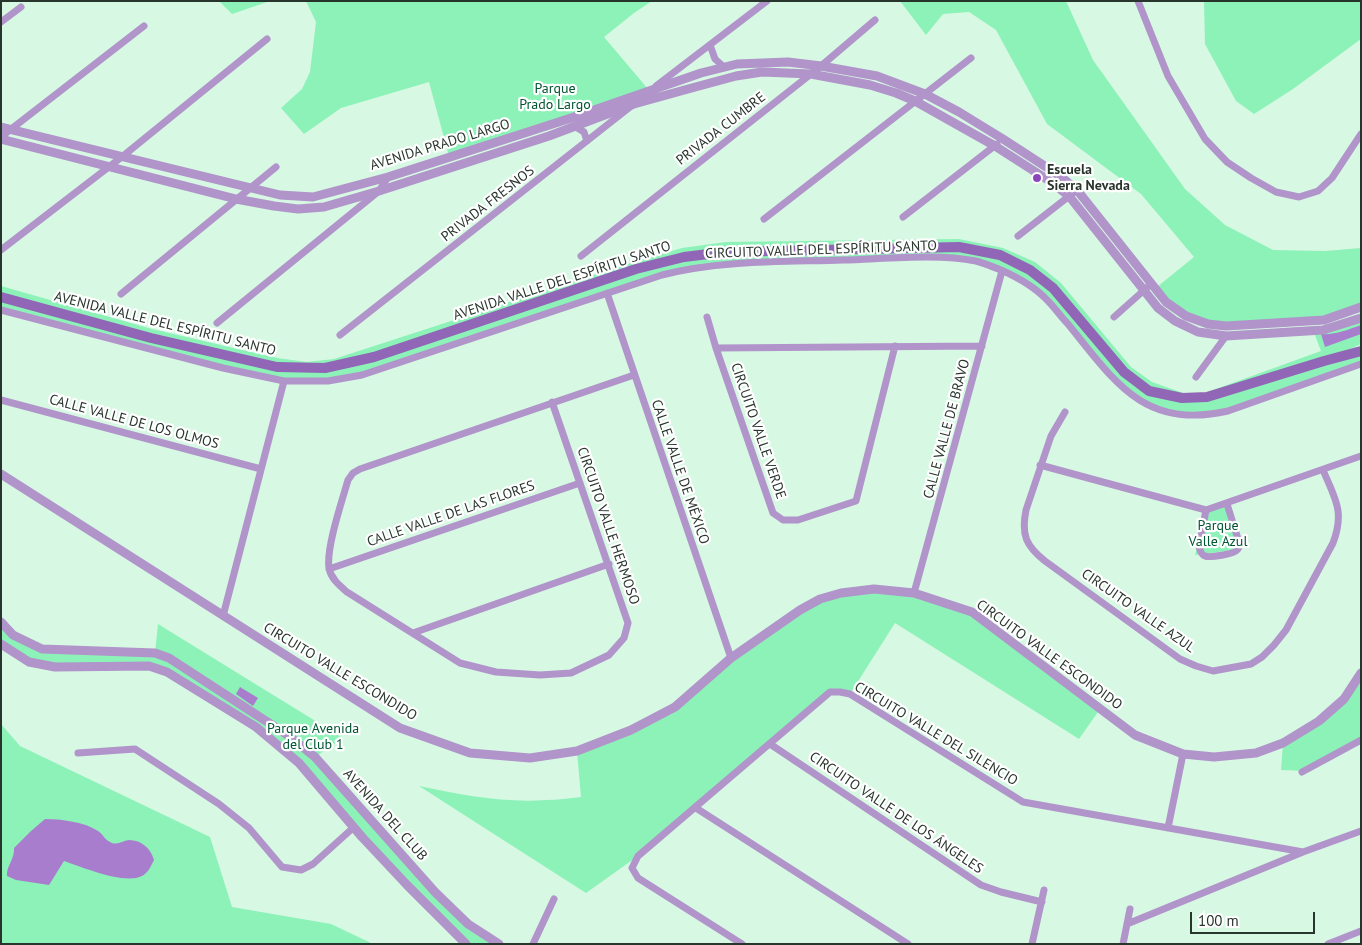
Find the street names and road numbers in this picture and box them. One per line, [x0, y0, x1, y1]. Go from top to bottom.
street label: PRIVADA CUMBRE [673, 89, 769, 169]
street label: AVENIDA PRADO LARGO [368, 116, 512, 174]
street label: PRIVADA FRESNOS [438, 162, 538, 246]
street label: AVENIDA VALLE DEL ESPÍRITU SANTO [451, 238, 673, 324]
street label: CIRCUITO VALLE DEL ESPÍRITU SANTO [705, 238, 937, 262]
street label: AVENIDA VALLE DEL ESPÍRITU SANTO [52, 288, 278, 360]
street label: CALLE VALLE DE BRAVO [920, 357, 974, 501]
street label: CIRCUITO VALLE VERDE [727, 361, 789, 501]
street label: CALLE VALLE DE LOS OLMOS [47, 391, 221, 453]
street label: CALLE VALLE DE MÉXICO [647, 398, 713, 546]
street label: CIRCUITO VALLE HERMOSO [573, 445, 643, 607]
street label: CALLE VALLE DE LAS FLORES [365, 477, 537, 551]
street label: CIRCUITO VALLE AZUL [1078, 566, 1198, 656]
street label: CIRCUITO VALLE ESCONDIDO [973, 596, 1125, 714]
street label: CIRCUITO VALLE ESCONDIDO [260, 619, 420, 725]
street label: CIRCUITO VALLE DEL SILENCIO [851, 678, 1021, 790]
street label: CIRCUITO VALLE DE LOS ÁNGELES [806, 748, 986, 878]
street label: AVENIDA DEL CLUB [339, 766, 431, 864]

